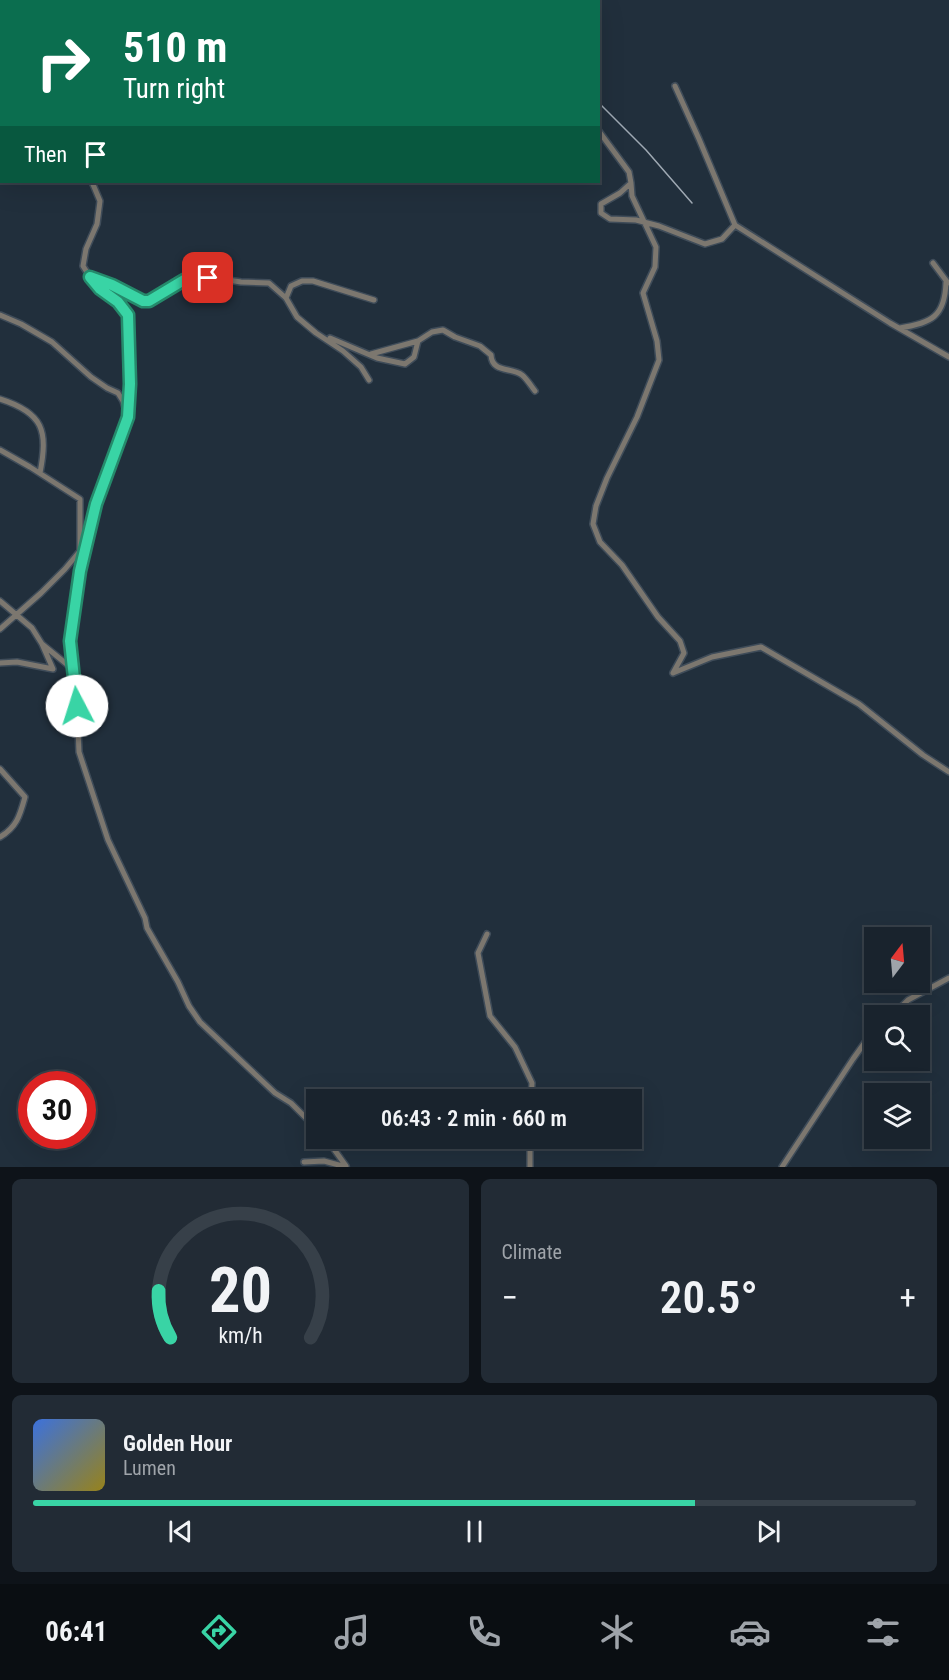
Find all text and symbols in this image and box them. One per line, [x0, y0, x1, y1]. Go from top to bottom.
text: 510 m [123, 23, 228, 72]
icon: right [24, 24, 102, 102]
text: Turn right [123, 73, 225, 105]
icon: arrive [79, 138, 112, 171]
text: Then [24, 142, 67, 167]
pin [182, 252, 233, 303]
icon: arrive [191, 261, 224, 294]
position arrow [45, 674, 109, 738]
north arrow [864, 927, 930, 993]
map controls [864, 927, 930, 1149]
button: search [864, 1005, 930, 1071]
speed limit sign: 30 [18, 1071, 96, 1149]
button: layers [864, 1083, 930, 1149]
text: 06:43 · 2 min · 660 m [381, 1106, 567, 1131]
text: Climate [502, 1240, 562, 1264]
text: 20 [209, 1254, 272, 1327]
text: 20.5° [660, 1271, 758, 1324]
text: − [502, 1278, 518, 1317]
text: + [900, 1278, 916, 1317]
text: km/h [218, 1323, 262, 1348]
text: Golden Hour [123, 1431, 232, 1456]
text: Lumen [123, 1456, 176, 1480]
icon: previous [164, 1515, 197, 1548]
icon: pause [458, 1515, 491, 1548]
icon: next [752, 1515, 785, 1548]
icon: directions [198, 1611, 240, 1653]
icon: music [331, 1611, 373, 1653]
icon: phone [463, 1611, 505, 1653]
icon: climate [596, 1611, 638, 1653]
icon: car [729, 1611, 771, 1653]
icon: filters [862, 1611, 904, 1653]
text: 06:41 [45, 1616, 107, 1648]

